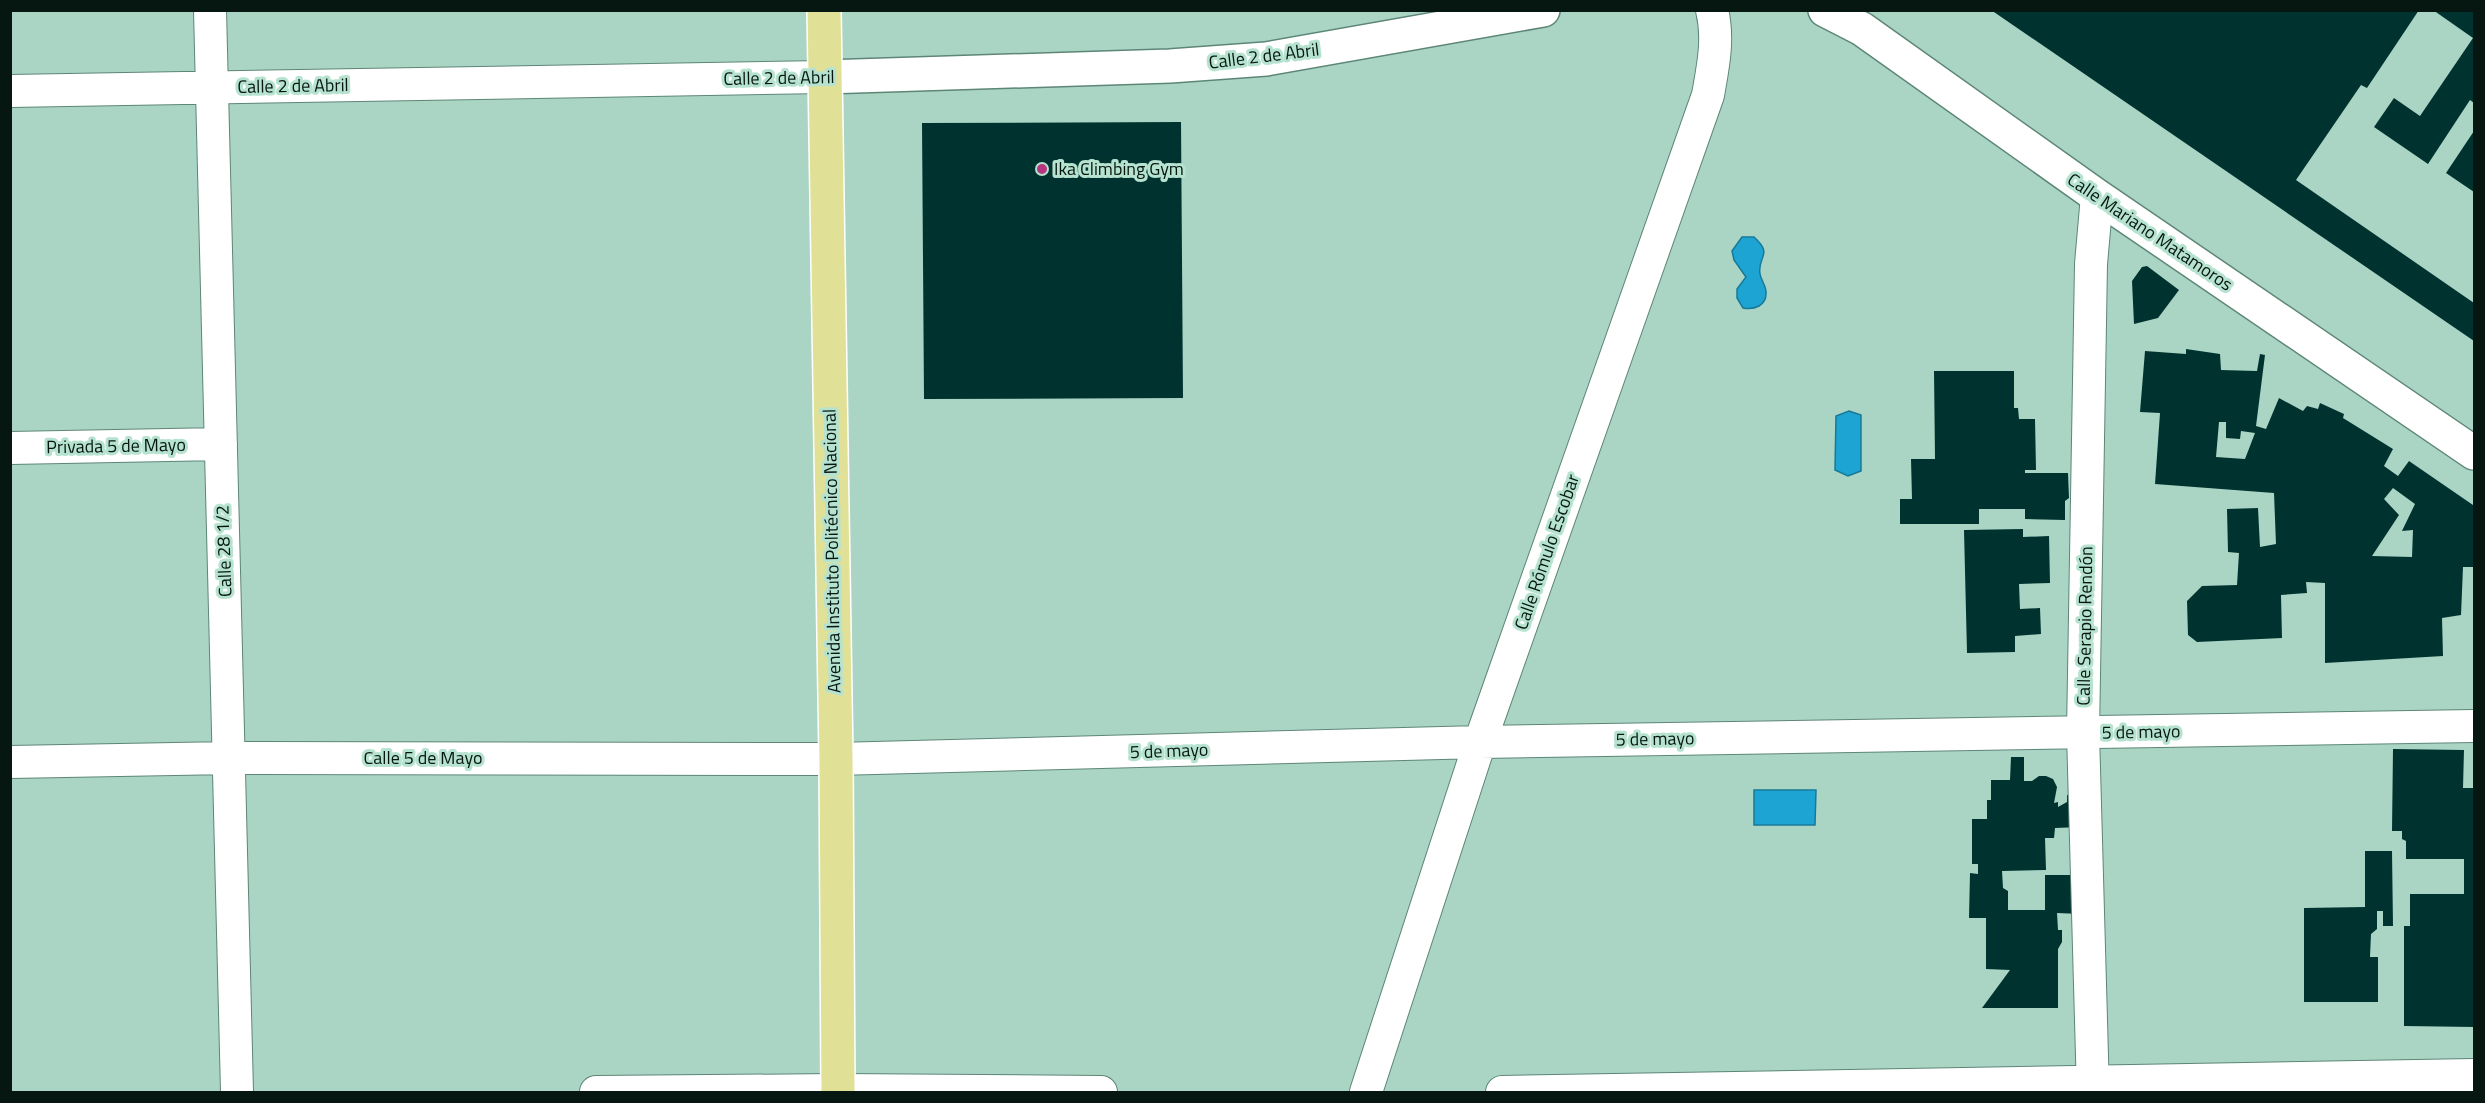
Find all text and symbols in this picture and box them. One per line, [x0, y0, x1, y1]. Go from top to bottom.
street label: Calle 2 de Abril [1207, 35, 1321, 76]
street label: Calle 2 de Abril [723, 63, 835, 92]
street label: Calle 2 de Abril [237, 71, 349, 100]
place label: Ika Climbing Gym [1054, 155, 1184, 182]
marker: Ika Climbing Gym [1035, 162, 1049, 176]
street label: Calle Mariano Matamoros [2062, 166, 2238, 297]
street label: Avenida Instituto Politécnico Nacional [816, 409, 847, 693]
street label: Privada 5 de Mayo [46, 431, 186, 460]
street label: Calle Rómulo Escobar [1507, 470, 1586, 633]
street label: Calle 28 1/2 [208, 505, 239, 597]
street label: Calle Serapio Rendón [2070, 546, 2099, 706]
street label: 5 de mayo [2101, 717, 2181, 746]
street label: 5 de mayo [1615, 724, 1695, 753]
street label: 5 de mayo [1129, 736, 1209, 765]
street label: Calle 5 de Mayo [364, 744, 482, 771]

